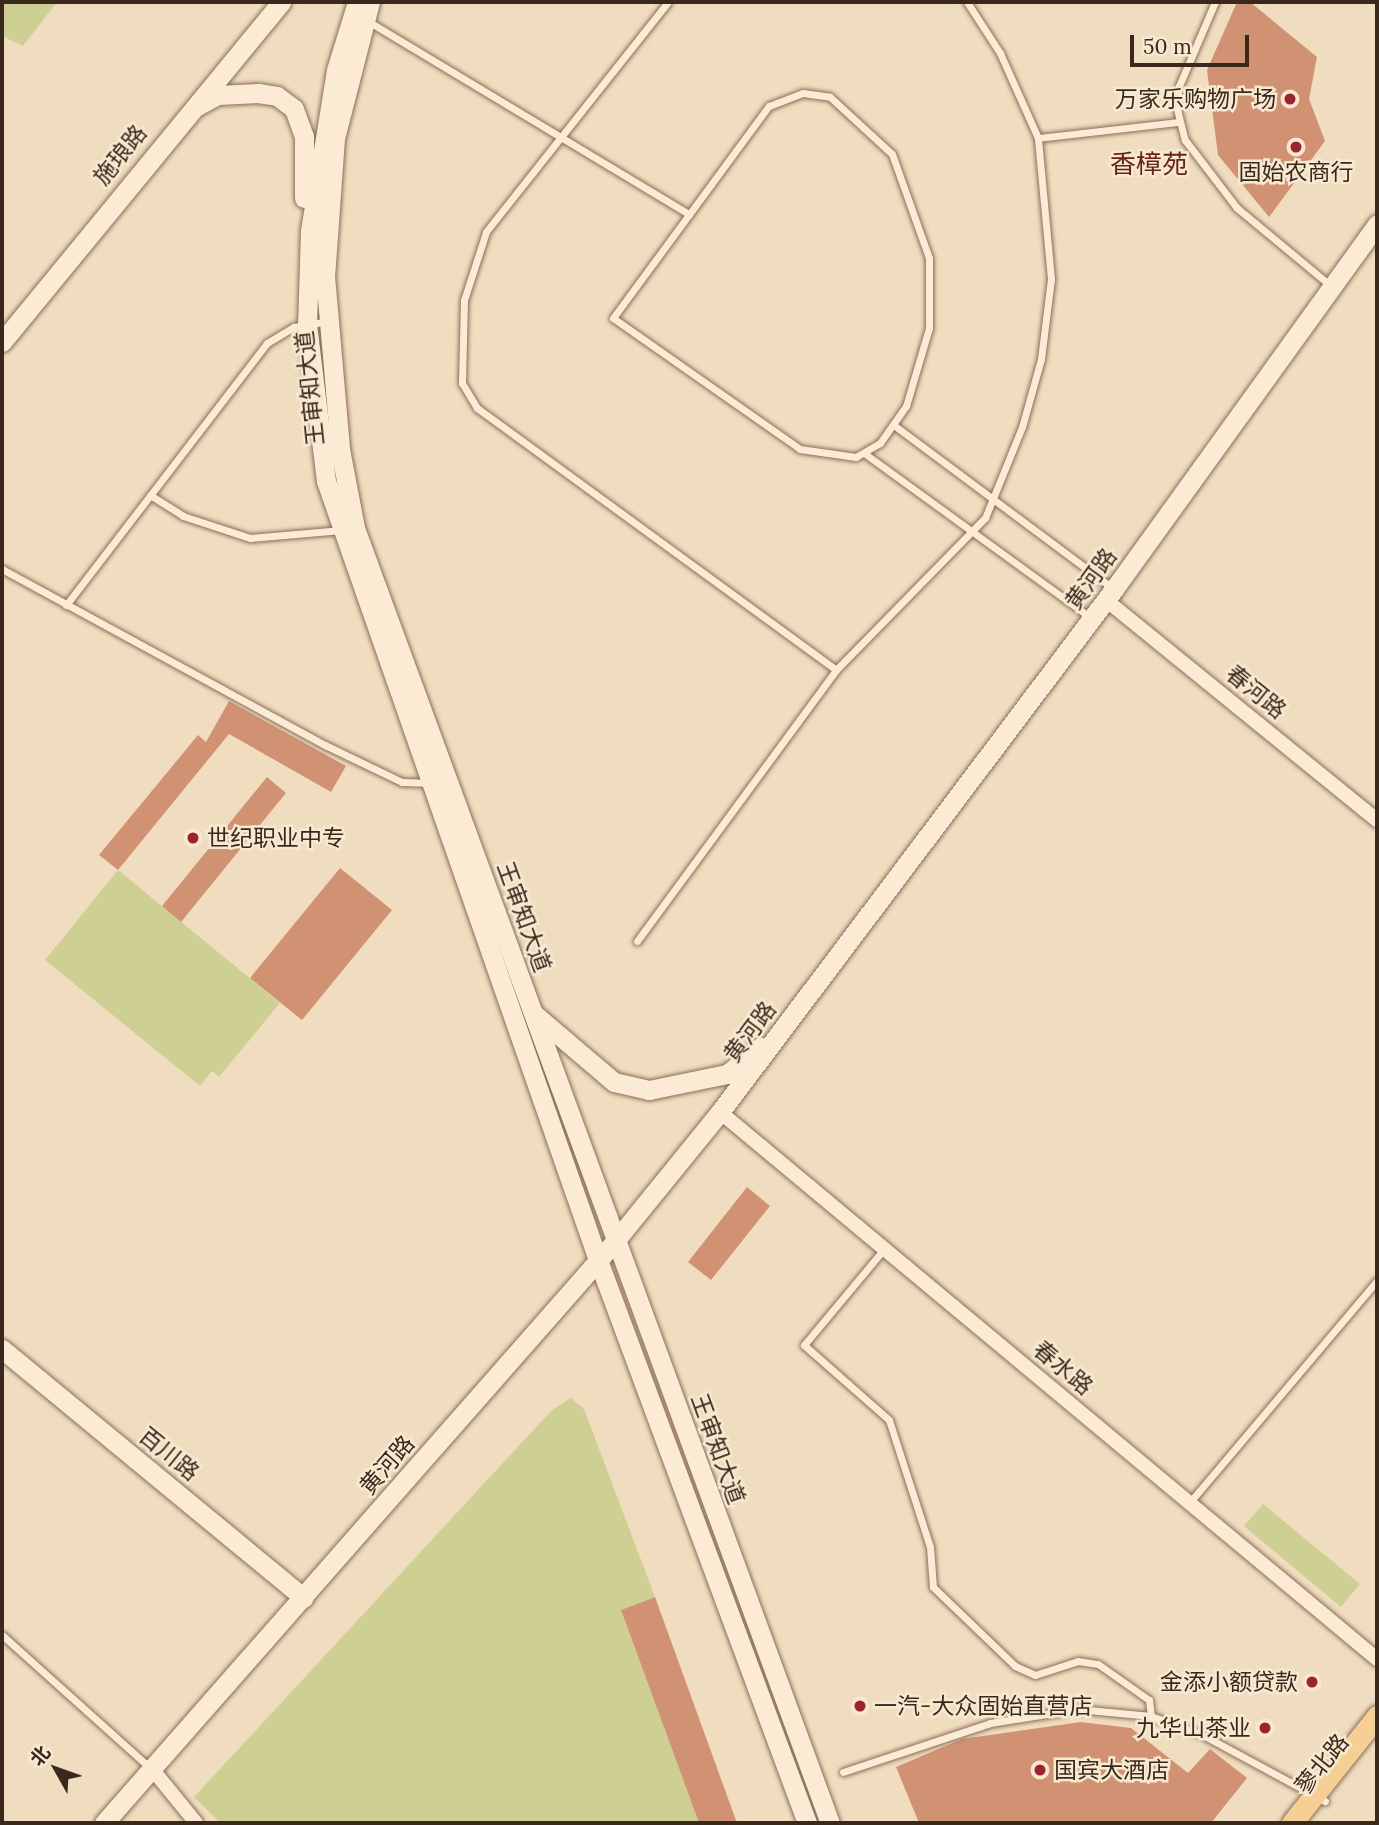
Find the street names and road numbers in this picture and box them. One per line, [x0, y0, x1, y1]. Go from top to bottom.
street label: 施琅路 [88, 120, 152, 190]
street label: 王审知大道 [290, 329, 330, 447]
street label: 黄河路 [1060, 543, 1122, 615]
street label: 春河路 [1221, 660, 1291, 724]
street label: 王审知大道 [491, 858, 557, 976]
street label: 黄河路 [718, 996, 782, 1068]
street label: 春水路 [1028, 1335, 1098, 1401]
street label: 王审知大道 [685, 1390, 751, 1508]
street label: 百川路 [134, 1422, 204, 1486]
street label: 黄河路 [354, 1430, 420, 1500]
street label: 蓼北路 [1290, 1729, 1354, 1799]

